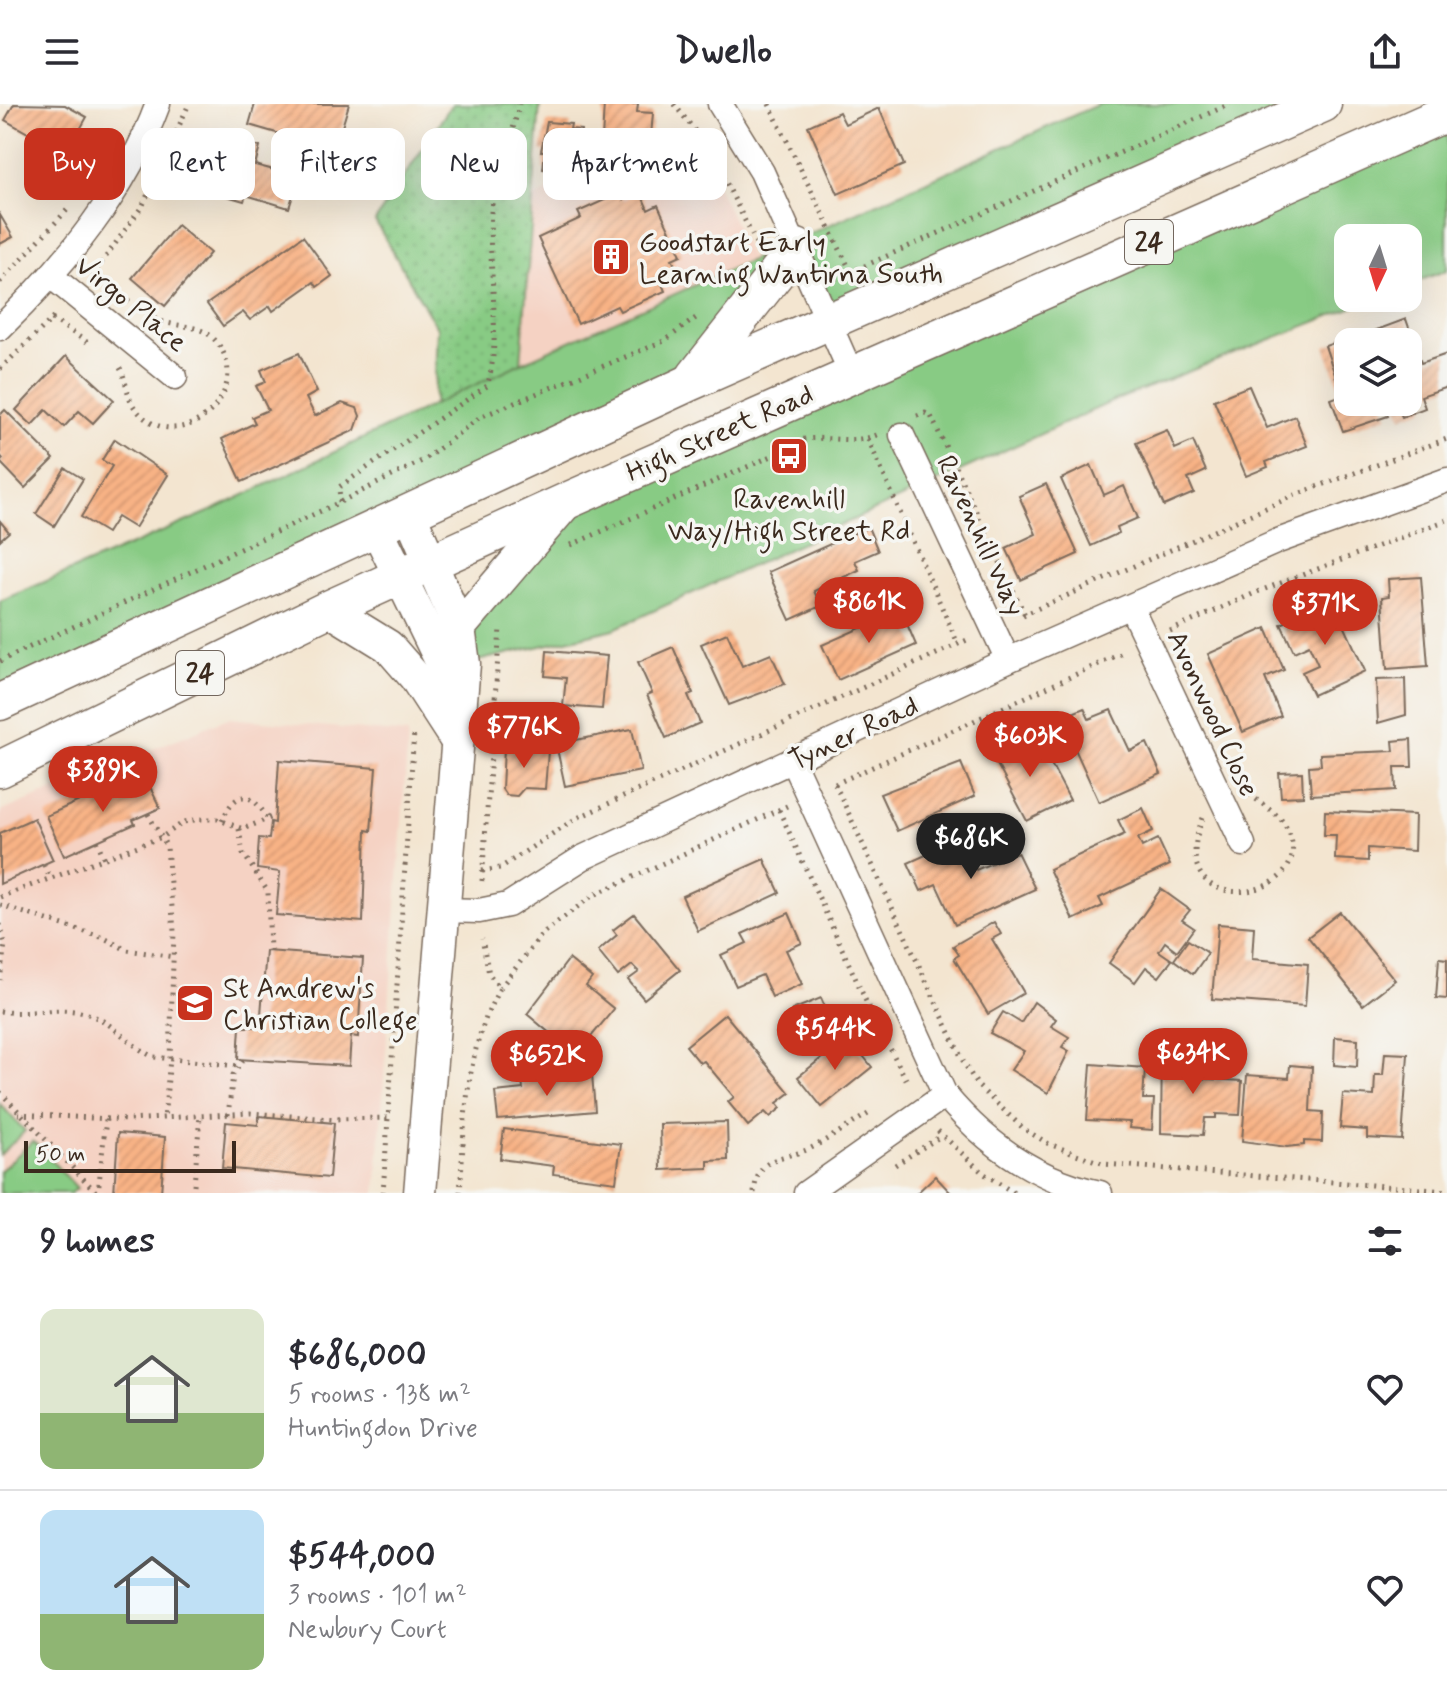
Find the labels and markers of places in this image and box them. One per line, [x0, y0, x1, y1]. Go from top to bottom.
place label: Goodstart Early Learning Wantirna South [639, 225, 943, 297]
building icon: Goodstart Early Learning Wantirna South [590, 236, 632, 278]
bus stop icon: Ravenhill Way/High Street Rd [768, 435, 810, 477]
place label: Ravenhill Way/High Street Rd [668, 482, 910, 554]
pin: $861K [813, 577, 925, 645]
pin: $371K [1269, 579, 1381, 647]
pin: $776K [468, 702, 580, 770]
pin: $603K [974, 711, 1086, 779]
pin: $389K [47, 746, 159, 814]
pin: $686K [915, 813, 1027, 881]
place label: St Andrew's Christian College [223, 971, 418, 1043]
school or university icon: St Andrew's Christian College [174, 982, 216, 1024]
pin: $544K [779, 1004, 891, 1072]
pin: $634K [1137, 1028, 1249, 1096]
pin: $652K [491, 1030, 603, 1098]

